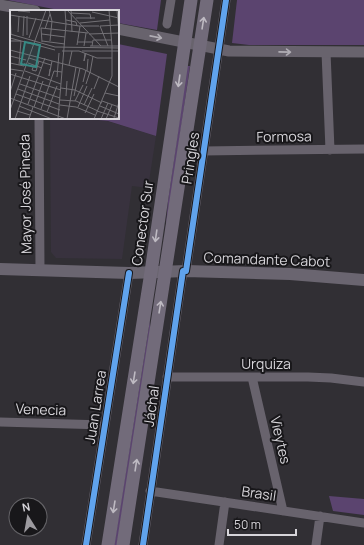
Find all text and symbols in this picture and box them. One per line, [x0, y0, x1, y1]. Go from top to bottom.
inset map [10, 10, 119, 119]
one-way arrow [199, 17, 207, 30]
one-way arrow [149, 33, 162, 41]
one-way arrow [278, 48, 291, 56]
one-way arrow [175, 74, 183, 87]
street label: Formosa [256, 126, 312, 146]
street label: Pringles [177, 131, 203, 185]
street label: Mayor José Pineda [14, 134, 36, 254]
street label: Conector Sur [127, 179, 157, 267]
one-way arrow [152, 229, 160, 242]
street label: Comandante Cabot [203, 247, 331, 271]
one-way arrow [157, 301, 165, 314]
street label: Urquiza [241, 354, 291, 373]
street label: Juan Larrea [80, 369, 110, 445]
one-way arrow [130, 371, 138, 384]
street label: Jáchal [139, 384, 163, 428]
street label: Venecia [15, 399, 67, 419]
street label: Vieytes [266, 414, 296, 466]
one-way arrow [132, 459, 140, 472]
street label: Brasil [240, 481, 278, 505]
north arrow [8, 497, 48, 537]
text: N [21, 499, 31, 515]
one-way arrow [110, 500, 118, 513]
scale bar [228, 511, 296, 537]
text: 50 m [234, 516, 261, 533]

